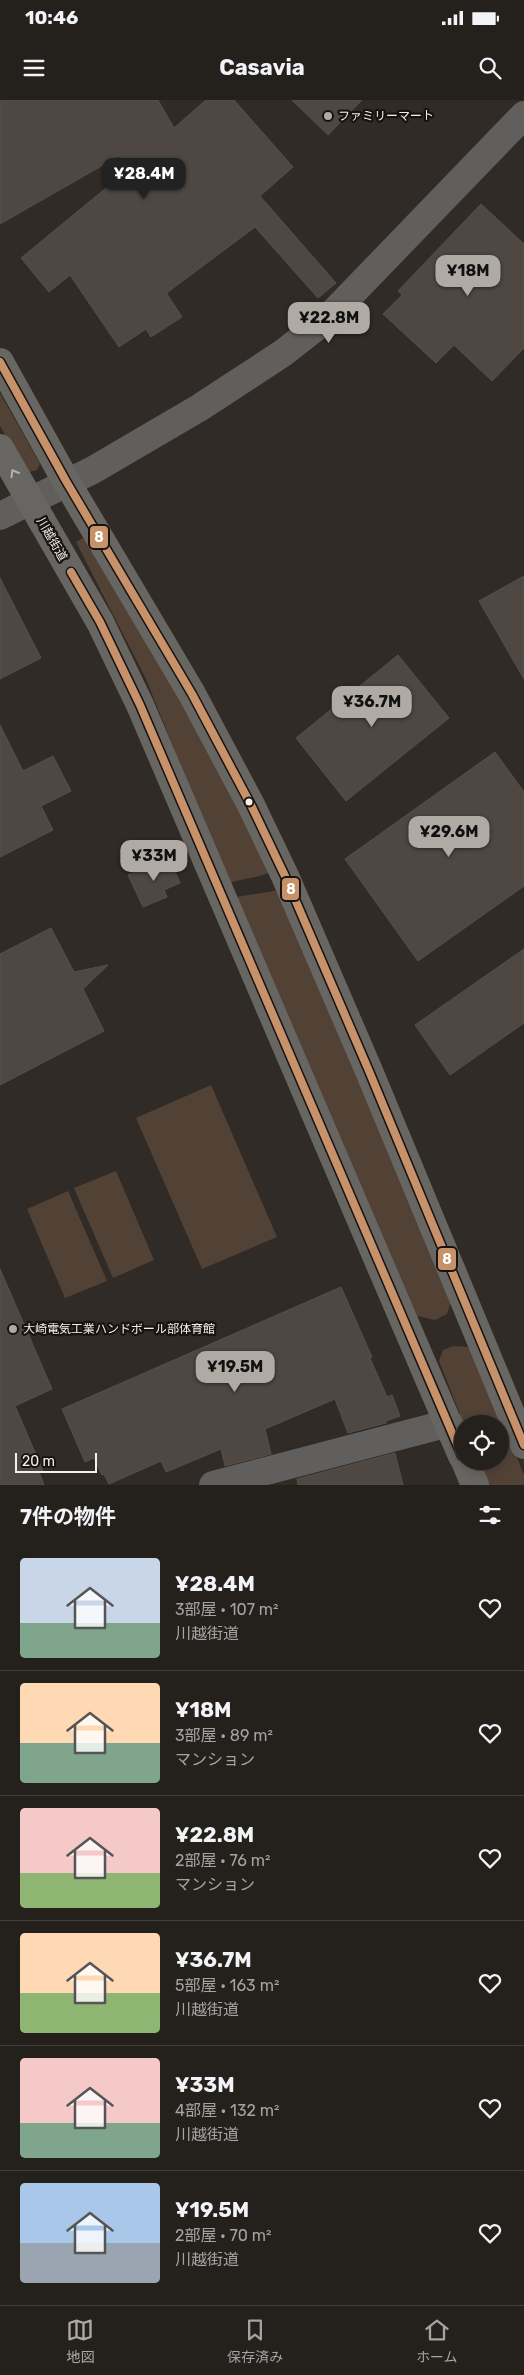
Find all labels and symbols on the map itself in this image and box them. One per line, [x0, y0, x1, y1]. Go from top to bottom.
place label: ファミリーマート [338, 109, 434, 123]
marker: ファミリーマート [322, 110, 334, 122]
pin: ¥28.4M [103, 158, 185, 200]
pin: ¥18M [438, 254, 498, 297]
pin: ¥22.8M [288, 302, 370, 344]
one-way arrow [11, 469, 21, 478]
street label: 川越街道 [34, 515, 70, 563]
line badge: 8 [89, 525, 109, 549]
text: 8 [94, 529, 104, 546]
pin: ¥36.7M [331, 686, 413, 728]
unlabelled marker [244, 797, 254, 807]
pin: ¥29.6M [408, 816, 490, 858]
pin: ¥33M [124, 840, 184, 882]
line badge: 8 [281, 877, 300, 901]
text: 8 [286, 881, 296, 898]
line badge: 8 [437, 1247, 457, 1271]
text: 8 [442, 1251, 452, 1268]
place label: 大崎電気工業ハンドボール部体育館 [23, 1322, 215, 1336]
marker: 大崎電気工業ハンドボール部体育館 [7, 1323, 19, 1335]
pin: ¥19.5M [194, 1350, 276, 1393]
scale bar [15, 1450, 98, 1473]

